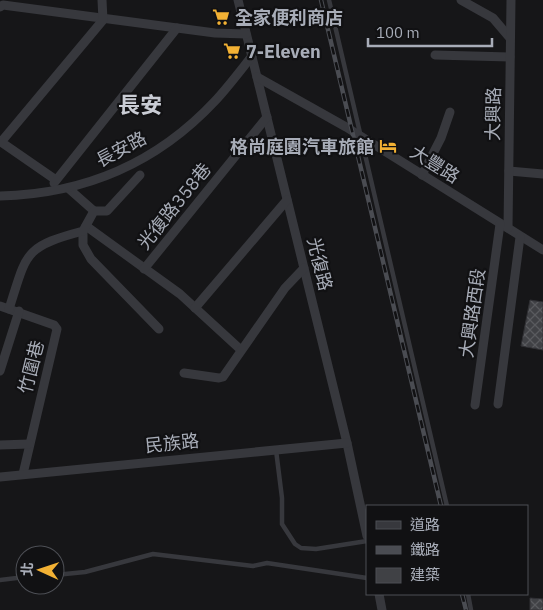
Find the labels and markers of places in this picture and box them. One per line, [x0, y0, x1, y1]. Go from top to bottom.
place label: 全家便利商店 [235, 6, 343, 29]
supermarket icon: 全家便利商店 [211, 7, 231, 27]
place label: 7-Eleven [246, 40, 321, 63]
supermarket icon: 7-Eleven [222, 41, 242, 61]
place label: 格尚庭園汽車旅館 [230, 135, 374, 158]
hotel icon: 格尚庭園汽車旅館 [378, 136, 398, 156]

